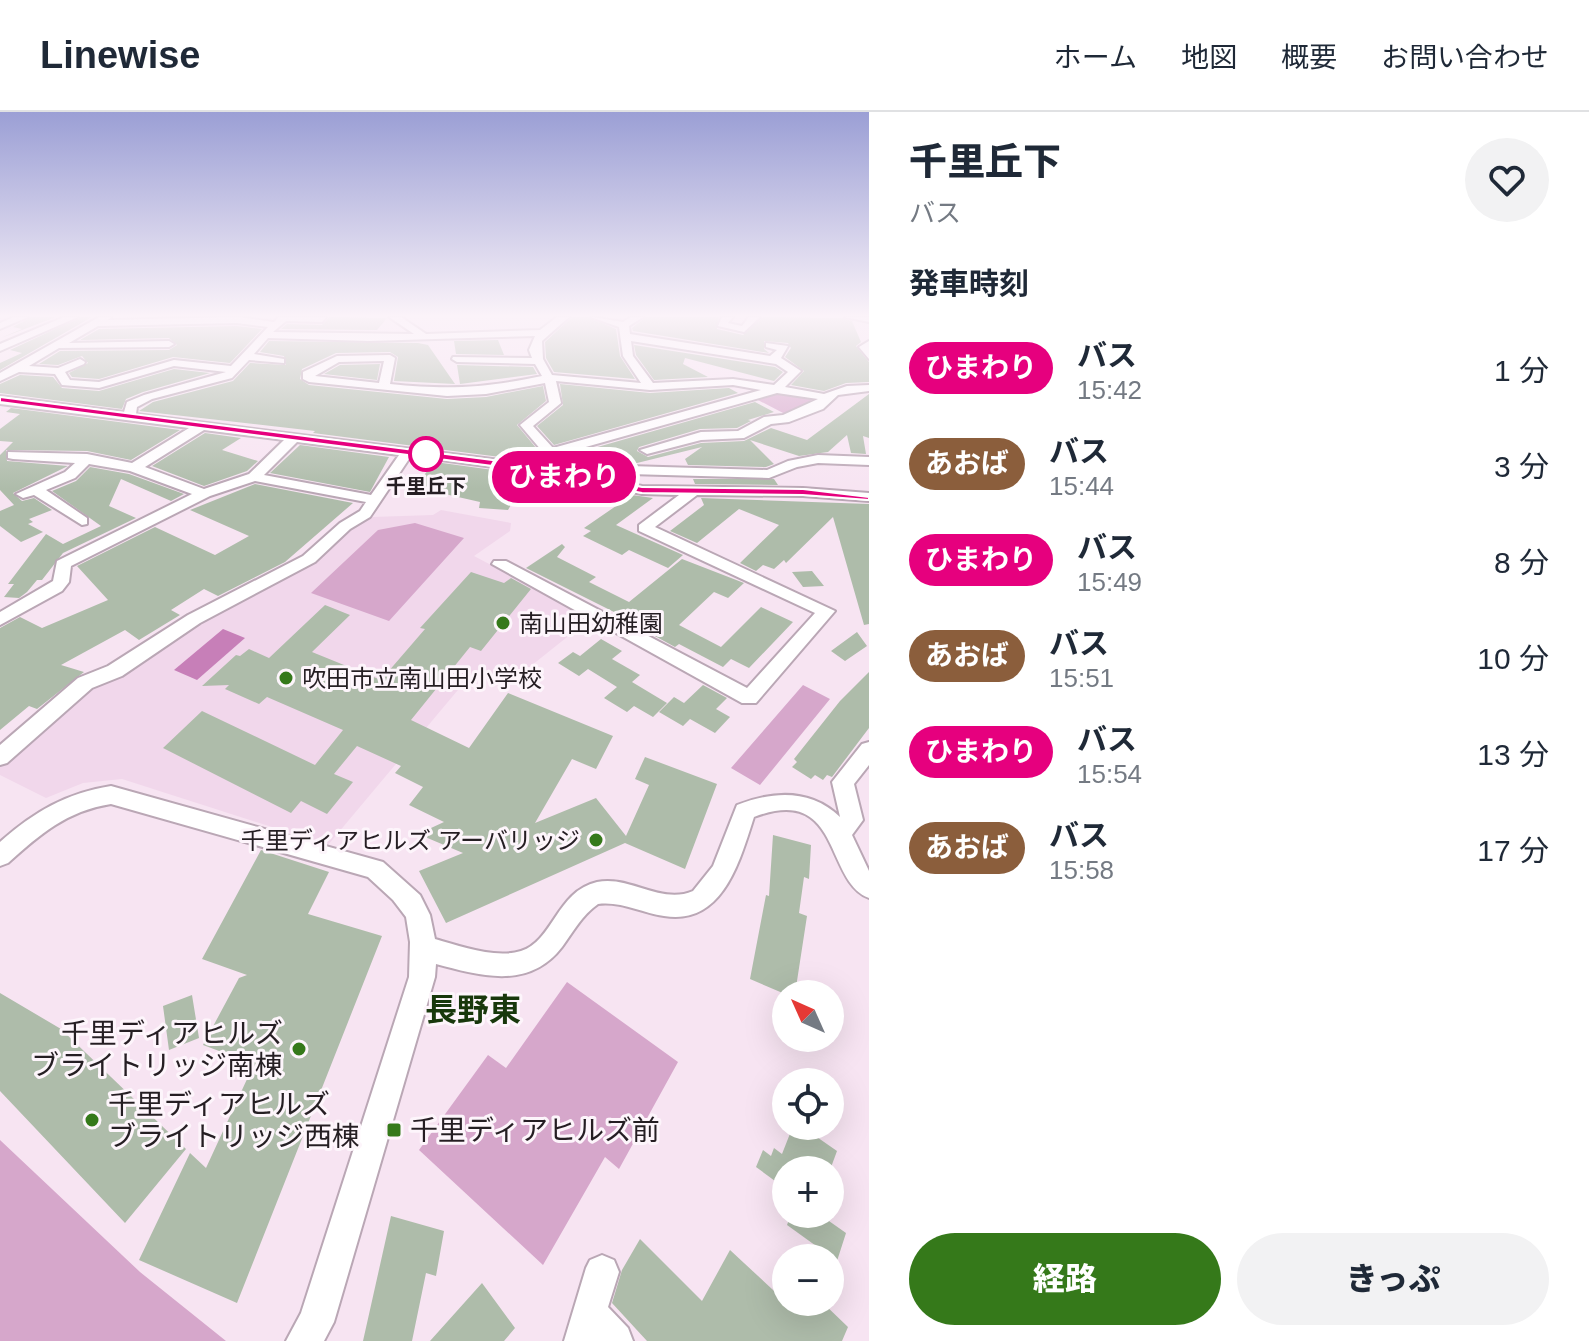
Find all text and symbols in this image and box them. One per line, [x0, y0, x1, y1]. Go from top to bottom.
text: Linewise [40, 34, 201, 76]
text: ホーム [1054, 42, 1137, 73]
text: 地図 [1181, 42, 1237, 73]
text: 概要 [1281, 42, 1337, 73]
text: お問い合わせ [1381, 42, 1549, 73]
button: heart [1465, 138, 1549, 222]
text: 千里丘下 [909, 141, 1061, 183]
text: バス [909, 198, 961, 228]
text: 発車時刻 [909, 267, 1029, 300]
text: バス [1077, 339, 1137, 372]
text: ひまわり [925, 352, 1037, 383]
text: 1 分 [1494, 354, 1549, 387]
text: 15:42 [1077, 375, 1142, 405]
text: バス [1049, 435, 1109, 468]
marker: 千里丘下 [409, 437, 443, 471]
text: あおば [925, 448, 1009, 479]
text: 3 分 [1494, 450, 1549, 483]
line badge: ひまわり [508, 451, 620, 503]
text: ひまわり [508, 461, 620, 492]
text: 15:44 [1049, 471, 1114, 501]
place label: 千里丘下 [386, 475, 466, 497]
text: バス [1077, 531, 1137, 564]
text: ひまわり [925, 544, 1037, 575]
text: 8 分 [1494, 546, 1549, 579]
text: 15:49 [1077, 567, 1142, 597]
place label: 南山田幼稚園 [519, 610, 663, 637]
marker: 南山田幼稚園 [494, 614, 512, 632]
text: バス [1049, 627, 1109, 660]
text: あおば [925, 640, 1009, 671]
text: 10 分 [1477, 642, 1549, 675]
text: 15:51 [1049, 663, 1114, 693]
place label: 吹田市立南山田小学校 [302, 665, 542, 692]
marker: 吹田市立南山田小学校 [277, 669, 295, 687]
text: バス [1077, 723, 1137, 756]
text: ひまわり [925, 736, 1037, 767]
text: 13 分 [1477, 738, 1549, 771]
text: 15:54 [1077, 759, 1142, 789]
text: バス [1049, 819, 1109, 852]
place label: 千里ディアヒルズ アーバリッジ [241, 827, 580, 854]
marker: 千里ディアヒルズ アーバリッジ [587, 831, 605, 849]
text: あおば [925, 832, 1009, 863]
text: 17 分 [1477, 834, 1549, 867]
text: 15:58 [1049, 855, 1114, 885]
north arrow [772, 980, 844, 1052]
map controls [772, 980, 844, 1316]
district label: 長野東 [425, 992, 521, 1028]
place label: 千里ディアヒルズ ブライトリッジ南棟 [31, 1018, 283, 1081]
marker: 千里ディアヒルズ ブライトリッジ南棟 [290, 1040, 308, 1058]
button: locate [772, 1068, 844, 1140]
place label: 千里ディアヒルズ ブライトリッジ西棟 [108, 1089, 360, 1152]
marker: 千里ディアヒルズ ブライトリッジ西棟 [83, 1111, 101, 1129]
place label: 千里ディアヒルズ前 [410, 1115, 660, 1146]
marker: 千里ディアヒルズ前 [385, 1121, 403, 1139]
button: + [772, 1156, 844, 1228]
button: 経路 [909, 1233, 1221, 1325]
button: きっぷ [1237, 1233, 1549, 1325]
button: − [772, 1244, 844, 1316]

